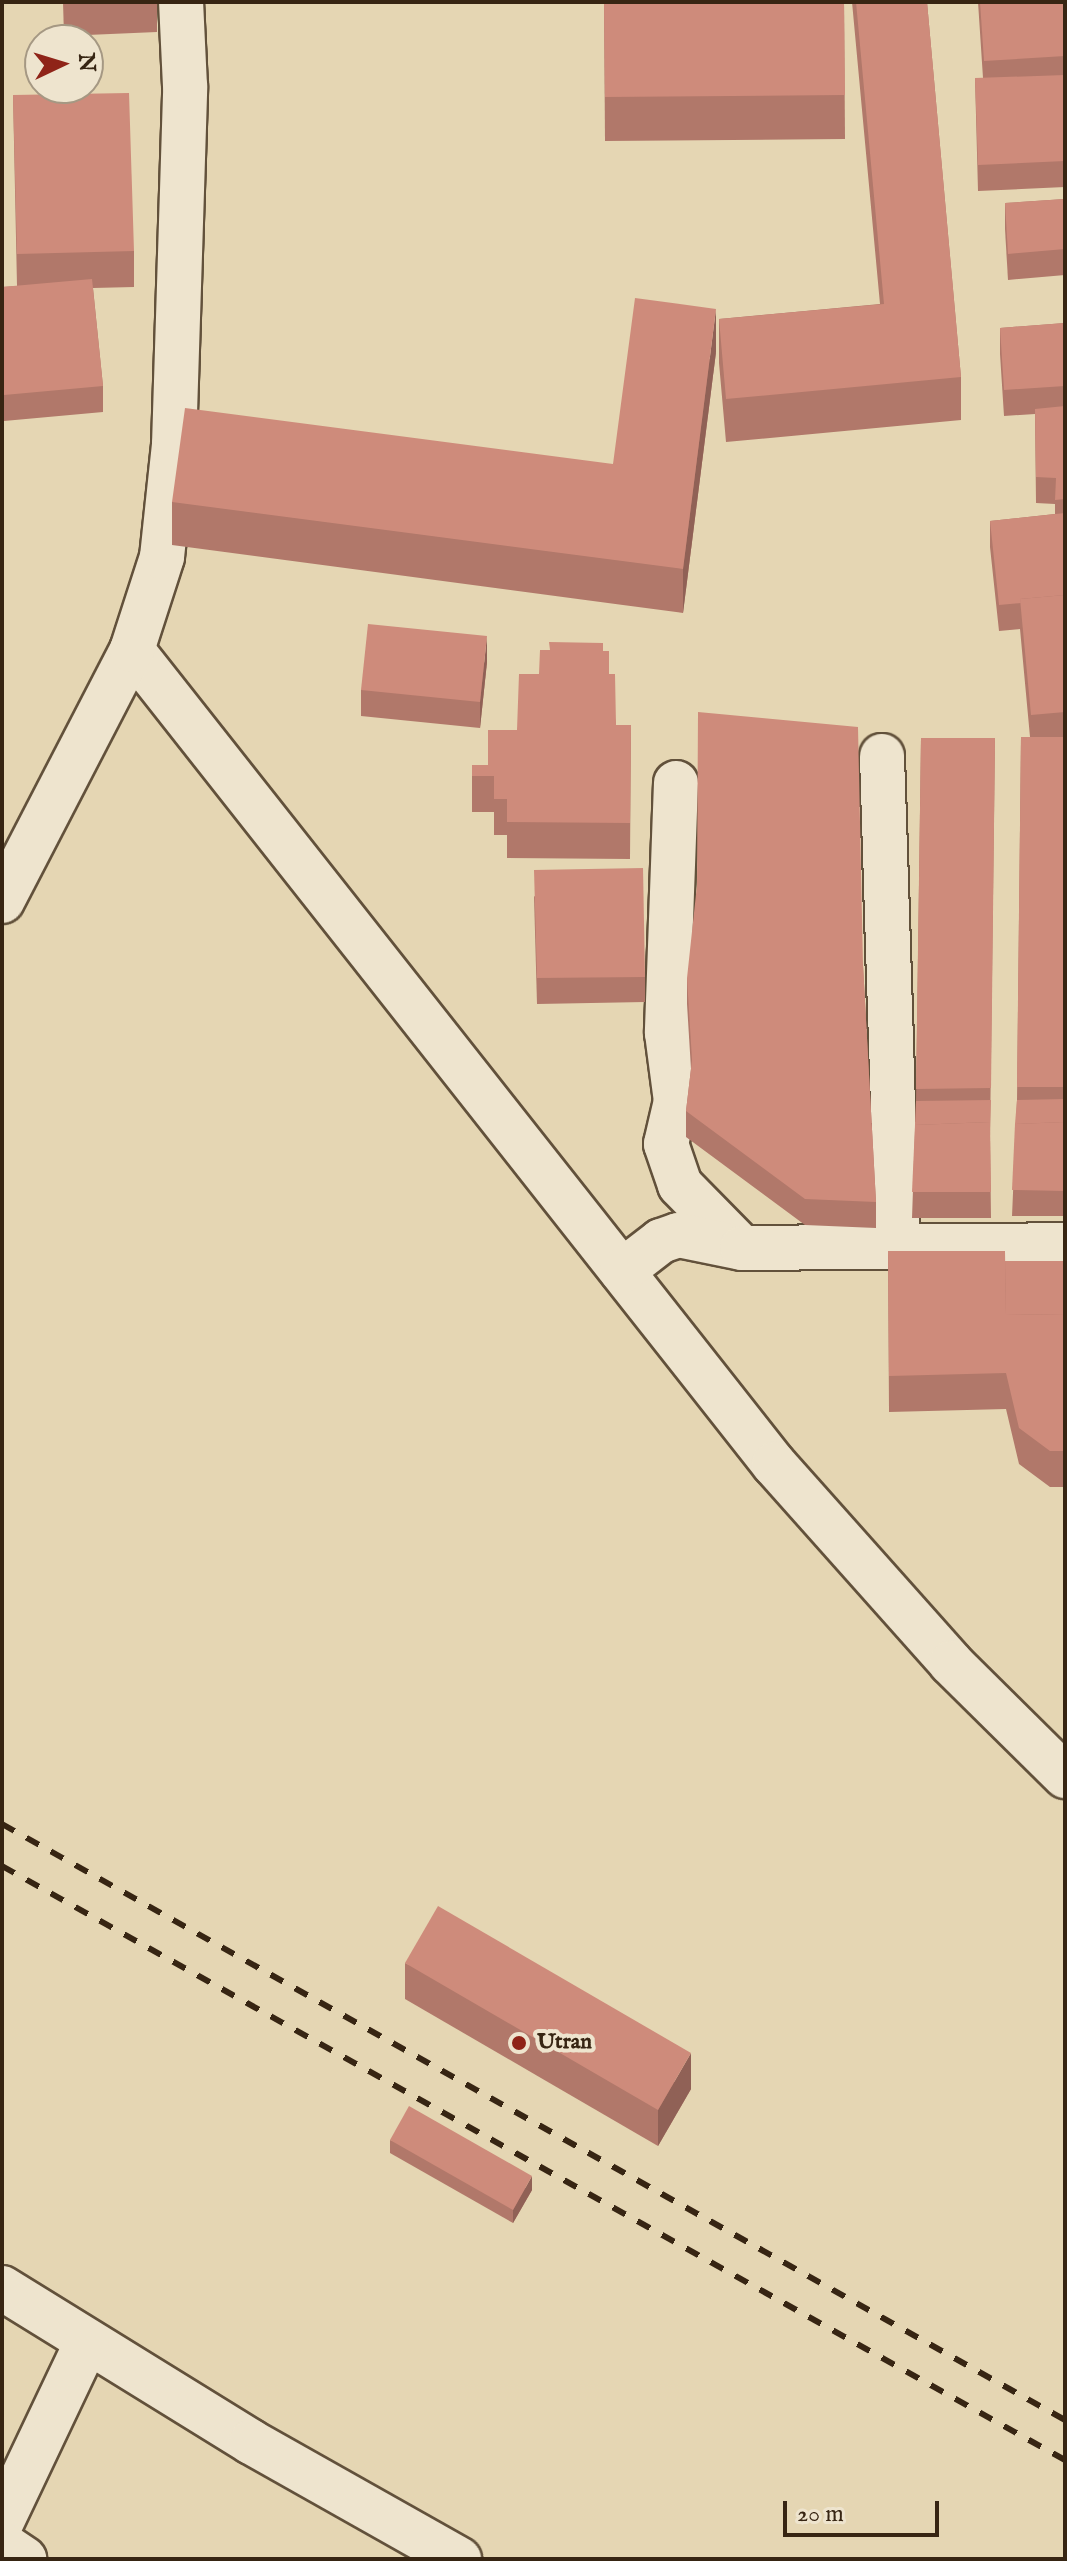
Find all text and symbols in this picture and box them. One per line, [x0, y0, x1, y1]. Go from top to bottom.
north arrow [24, 24, 104, 104]
text: N [71, 52, 101, 73]
place label: Utran [537, 2030, 592, 2056]
marker: Utran [508, 2032, 530, 2054]
scale bar [787, 2485, 943, 2535]
text: 20 m [797, 2499, 844, 2530]

